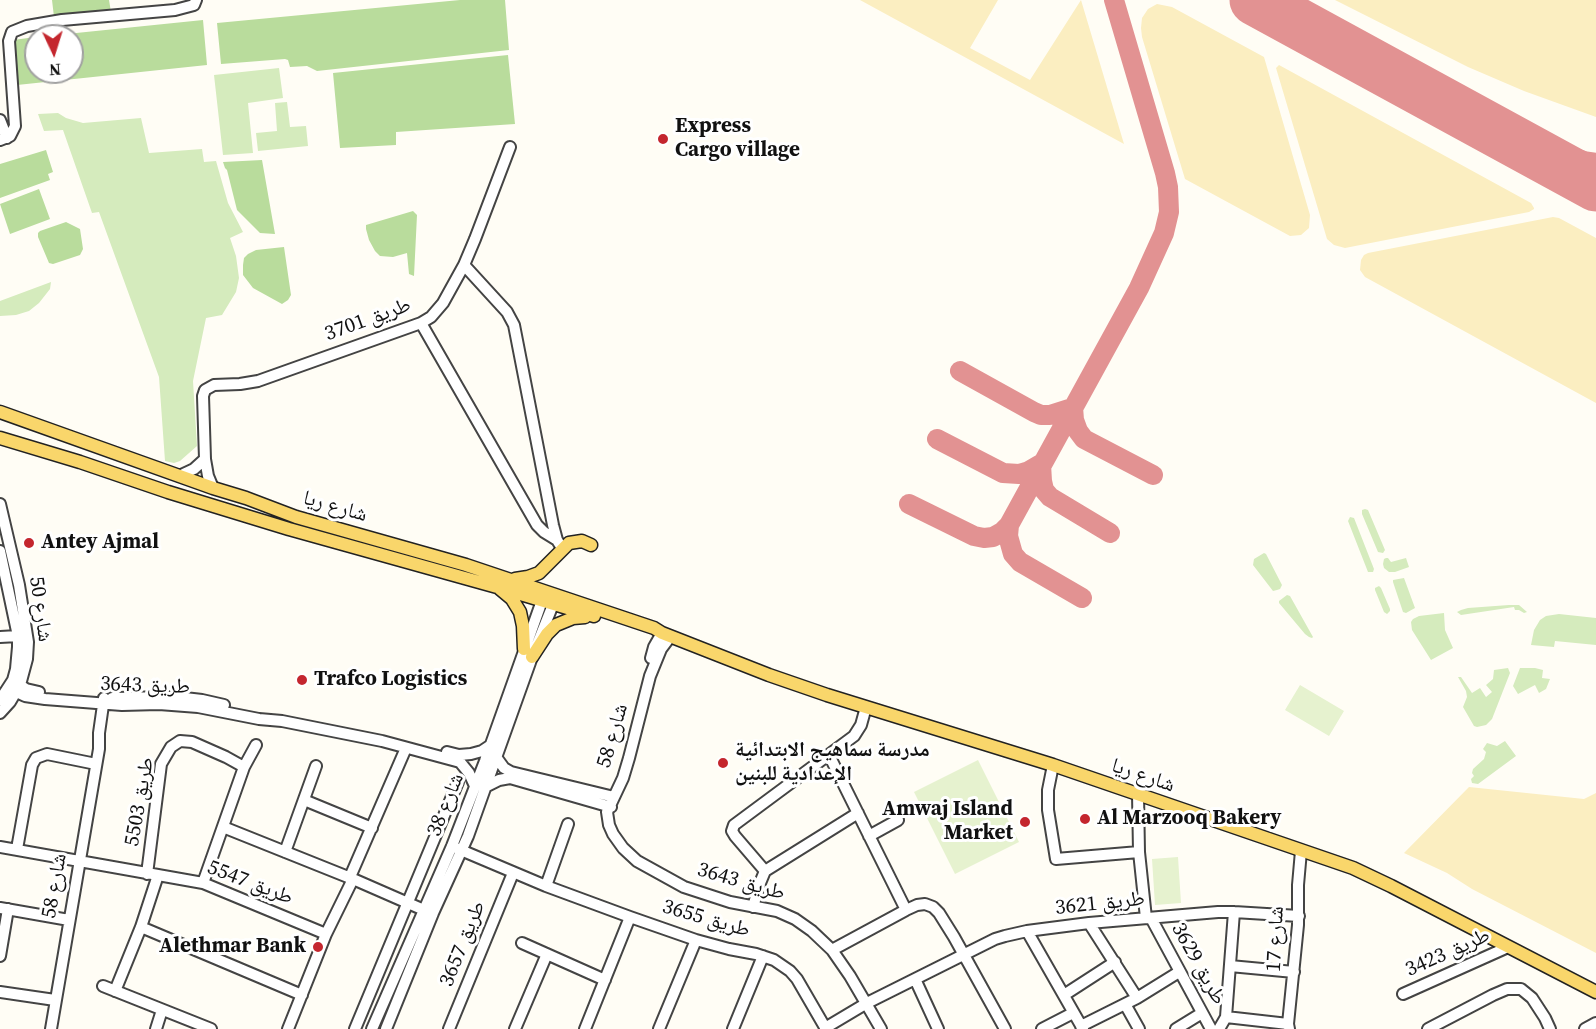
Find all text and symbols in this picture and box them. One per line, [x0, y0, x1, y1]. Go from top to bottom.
north arrow [24, 24, 84, 84]
text: N [49, 59, 62, 81]
place label: Express Cargo village [675, 114, 800, 164]
marker: Express Cargo village [656, 132, 670, 146]
street label: طريق 3701 [321, 293, 415, 347]
street label: شارع ريا [300, 486, 370, 528]
place label: Antey Ajmal [41, 530, 159, 556]
marker: Antey Ajmal [22, 536, 36, 550]
street label: شارع 50 [23, 575, 57, 643]
place label: Trafco Logistics [314, 667, 467, 693]
street label: طريق 3643 [100, 672, 190, 700]
marker: Trafco Logistics [295, 673, 309, 687]
street label: شارع 58 [592, 701, 634, 771]
place label: مدرسة سماهيج الابتدائية الإعدادية للبنين [735, 738, 930, 788]
street label: شارع ريا [1108, 753, 1178, 799]
street label: طريق 5503 [120, 756, 160, 848]
marker: مدرسة سماهيج الابتدائية الإعدادية للبنين [716, 756, 730, 770]
street label: شارع 38 [422, 770, 470, 840]
place label: Amwaj Island Market [882, 797, 1013, 847]
place label: Al Marzooq Bakery [1097, 806, 1281, 832]
marker: Al Marzooq Bakery [1078, 812, 1092, 826]
marker: Amwaj Island Market [1018, 815, 1032, 829]
street label: شارع 58 [37, 851, 73, 921]
street label: طريق 5547 [204, 855, 296, 911]
street label: طريق 3643 [694, 857, 788, 907]
street label: طريق 3621 [1054, 887, 1146, 921]
street label: طريق 3655 [659, 894, 753, 944]
street label: طريق 3657 [434, 898, 492, 990]
street label: شارع 17 [1262, 905, 1290, 973]
street label: طريق 3629 [1165, 919, 1231, 1009]
street label: طريق 3423 [1402, 923, 1494, 983]
place label: Alethmar Bank [159, 934, 306, 960]
marker: Alethmar Bank [311, 940, 325, 954]

